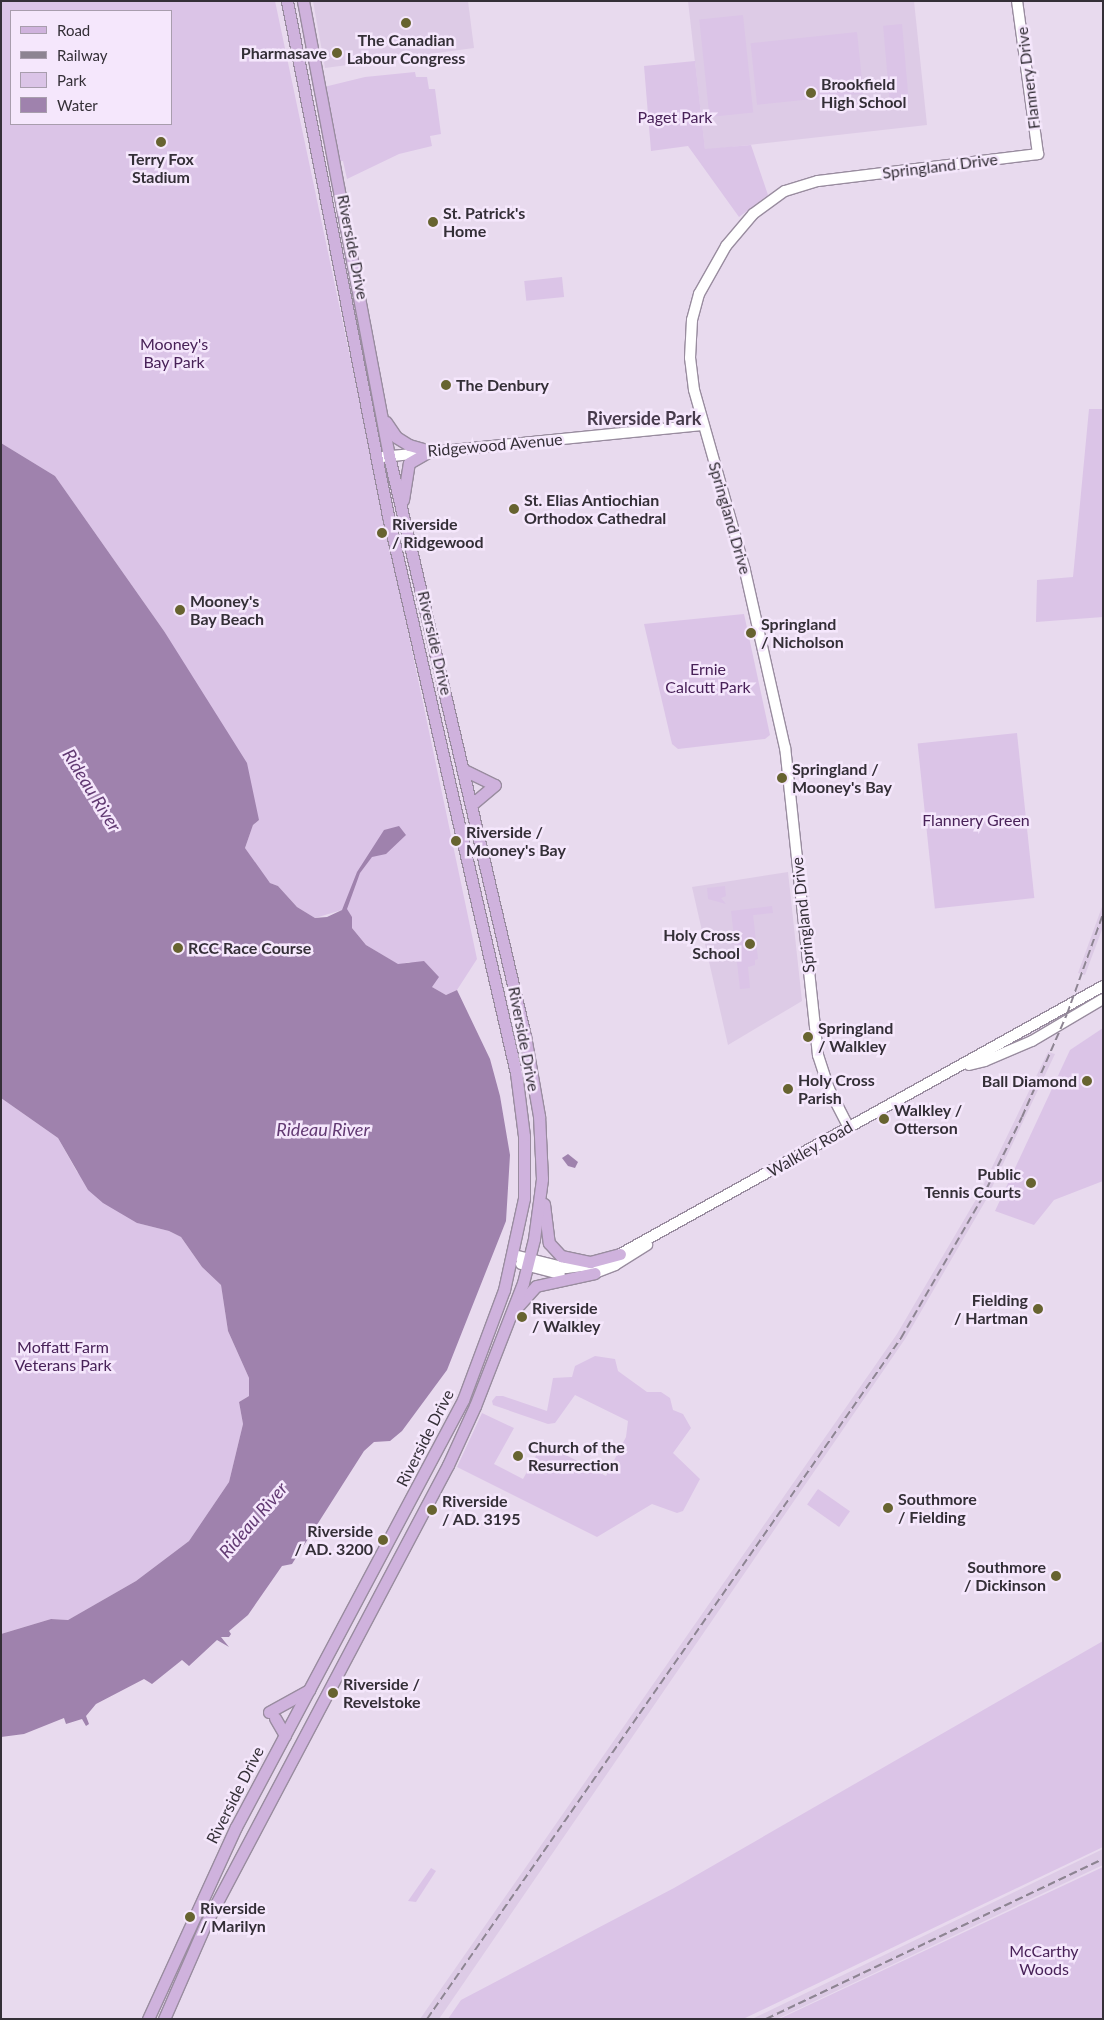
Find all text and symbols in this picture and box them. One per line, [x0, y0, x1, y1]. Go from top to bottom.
legend [10, 10, 172, 125]
marker: The Canadian Labour Congress [400, 17, 412, 29]
text: Road [57, 21, 90, 39]
street label: Flannery Drive [1012, 26, 1044, 130]
place label: The Canadian Labour Congress [346, 30, 466, 68]
place label: Pharmasave [241, 43, 327, 63]
text: Railway [57, 46, 108, 64]
marker: Pharmasave [331, 47, 343, 59]
text: Park [57, 71, 86, 89]
place label: Brookfield High School [821, 74, 906, 112]
marker: Brookfield High School [805, 87, 817, 99]
text: Water [57, 96, 98, 114]
park label: Paget Park [638, 107, 712, 127]
marker: Terry Fox Stadium [155, 136, 167, 148]
place label: Terry Fox Stadium [128, 149, 194, 187]
street label: Springland Drive [881, 149, 999, 183]
street label: Riverside Drive [333, 193, 373, 301]
place label: St. Patrick's Home [443, 203, 525, 241]
marker: St. Patrick's Home [427, 216, 439, 228]
park label: Mooney's Bay Park [140, 334, 208, 372]
place label: The Denbury [456, 375, 549, 395]
marker: The Denbury [440, 379, 452, 391]
district label: Riverside Park [587, 407, 701, 429]
street label: Ridgewood Avenue [426, 430, 564, 460]
street label: Springland Drive [705, 459, 755, 577]
place label: St. Elias Antiochian Orthodox Cathedral [524, 490, 666, 528]
marker: St. Elias Antiochian Orthodox Cathedral [508, 503, 520, 515]
place label: Riverside / Ridgewood [392, 514, 484, 552]
marker: Riverside / Ridgewood [376, 527, 388, 539]
street label: Riverside Drive [414, 589, 456, 697]
place label: Mooney's Bay Beach [190, 591, 264, 629]
marker: Mooney's Bay Beach [174, 604, 186, 616]
place label: Springland / Nicholson [761, 614, 844, 652]
marker: Springland / Nicholson [745, 627, 757, 639]
park label: Ernie Calcutt Park [665, 659, 751, 697]
water label: Rideau River [58, 745, 126, 835]
place label: Springland / Mooney's Bay [792, 759, 892, 797]
marker: Springland / Mooney's Bay [776, 772, 788, 784]
park label: Flannery Green [922, 810, 1030, 830]
place label: Riverside / Mooney's Bay [466, 822, 566, 860]
marker: Riverside / Mooney's Bay [450, 835, 462, 847]
street label: Springland Drive [787, 856, 819, 974]
place label: Holy Cross School [663, 925, 740, 963]
place label: RCC Race Course [188, 938, 311, 958]
marker: Holy Cross School [744, 938, 756, 950]
marker: RCC Race Course [172, 942, 184, 954]
street label: Riverside Drive [504, 985, 544, 1093]
place label: Springland / Walkley [818, 1018, 893, 1056]
marker: Springland / Walkley [802, 1031, 814, 1043]
place label: Holy Cross Parish [798, 1070, 875, 1108]
place label: Ball Diamond [982, 1071, 1077, 1091]
marker: Ball Diamond [1081, 1075, 1093, 1087]
marker: Holy Cross Parish [782, 1083, 794, 1095]
place label: Walkley / Otterson [894, 1100, 963, 1138]
marker: Walkley / Otterson [878, 1113, 890, 1125]
street label: Walkley Road [764, 1117, 856, 1181]
water label: Rideau River [276, 1118, 370, 1140]
place label: Public Tennis Courts [924, 1164, 1021, 1202]
marker: Public Tennis Courts [1025, 1177, 1037, 1189]
place label: Fielding / Hartman [954, 1290, 1028, 1328]
place label: Riverside / Walkley [532, 1298, 601, 1336]
marker: Fielding / Hartman [1032, 1303, 1044, 1315]
marker: Riverside / Walkley [516, 1311, 528, 1323]
park label: Moffatt Farm Veterans Park [14, 1337, 112, 1375]
street label: Riverside Drive [392, 1386, 458, 1490]
place label: Church of the Resurrection [528, 1437, 625, 1475]
marker: Church of the Resurrection [512, 1450, 524, 1462]
water label: Rideau River [214, 1478, 292, 1562]
place label: Southmore / Fielding [898, 1489, 977, 1527]
place label: Riverside / AD. 3195 [442, 1491, 521, 1529]
marker: Southmore / Fielding [882, 1502, 894, 1514]
marker: Riverside / AD. 3195 [426, 1504, 438, 1516]
place label: Riverside / AD. 3200 [294, 1521, 373, 1559]
marker: Riverside / AD. 3200 [377, 1534, 389, 1546]
place label: Southmore / Dickinson [964, 1557, 1046, 1595]
marker: Southmore / Dickinson [1050, 1570, 1062, 1582]
place label: Riverside / Revelstoke [343, 1674, 421, 1712]
marker: Riverside / Revelstoke [327, 1687, 339, 1699]
street label: Riverside Drive [202, 1743, 268, 1847]
place label: Riverside / Marilyn [200, 1898, 266, 1936]
marker: Riverside / Marilyn [184, 1911, 196, 1923]
park label: McCarthy Woods [1009, 1941, 1079, 1979]

